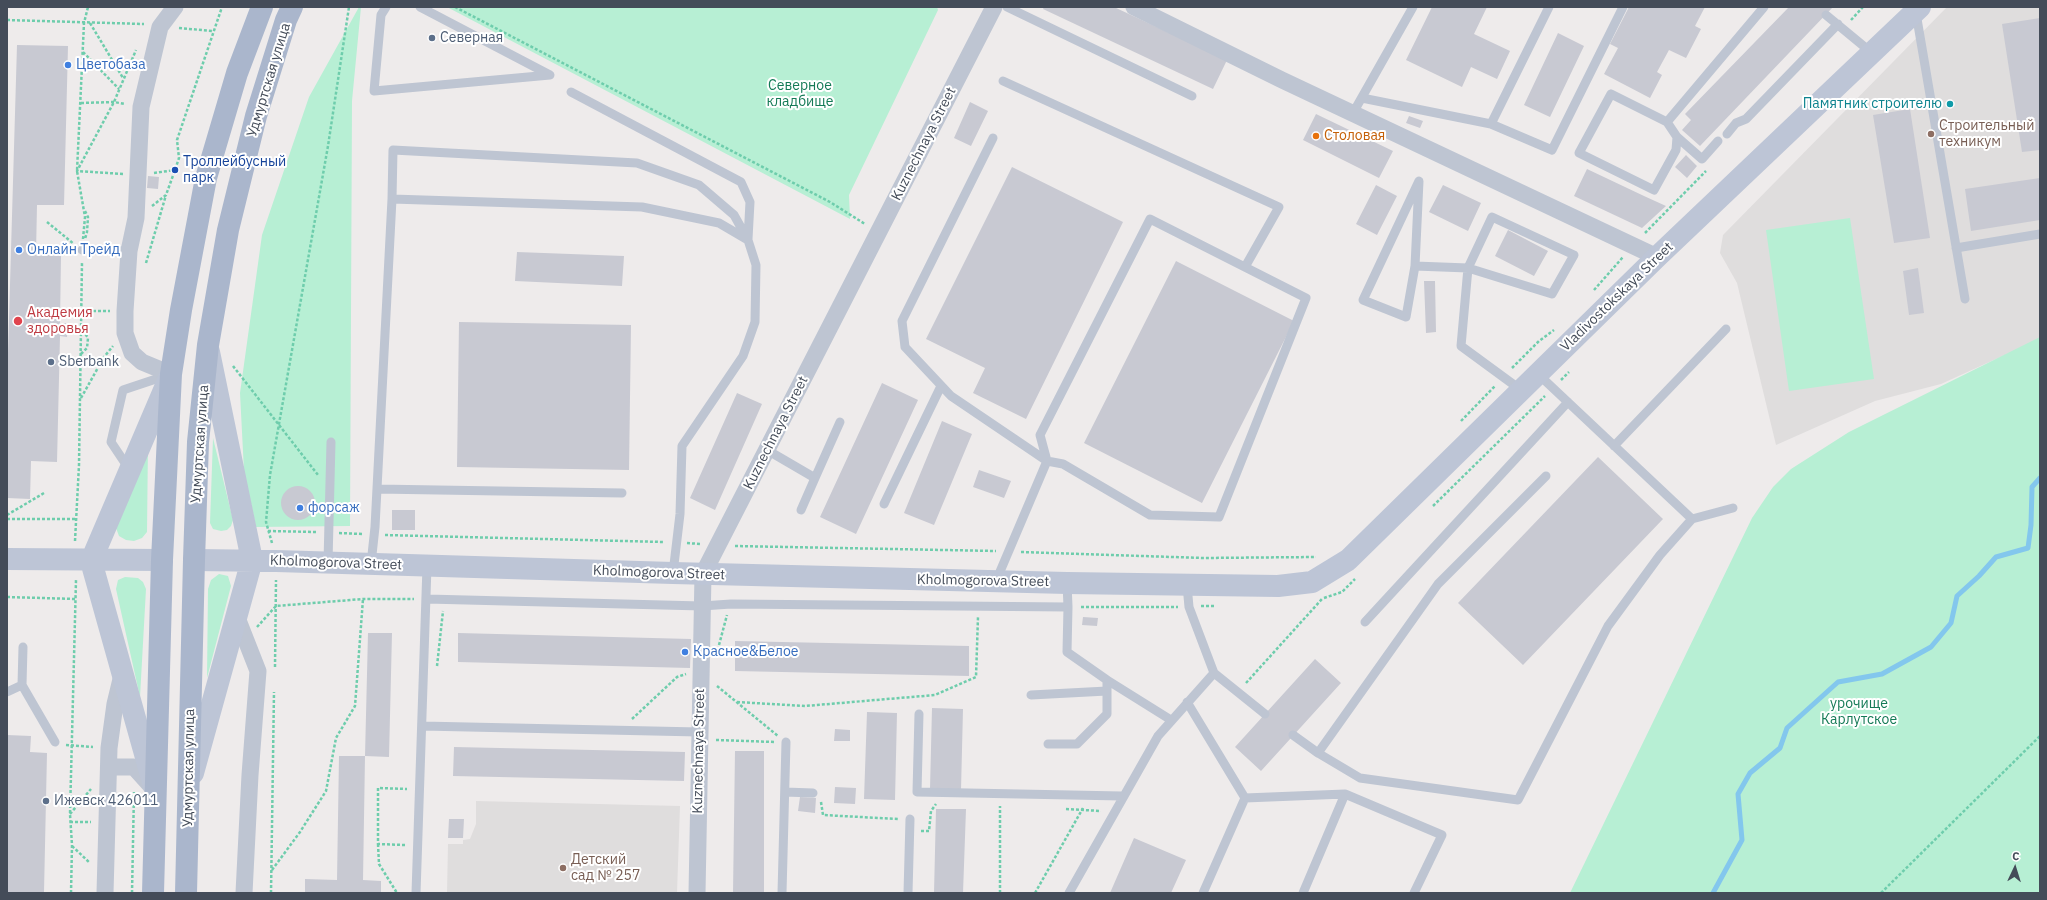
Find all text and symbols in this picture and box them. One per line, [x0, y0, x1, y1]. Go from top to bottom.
street label: Удмуртская улица [244, 21, 294, 139]
place label: Северная [440, 30, 503, 46]
marker: Северная [427, 33, 437, 43]
place label: Цветобаза [76, 57, 146, 73]
marker: Цветобаза [63, 60, 73, 70]
park label: Северное кладбище [766, 78, 834, 110]
street label: Kuznechnaya Street [888, 84, 960, 204]
place label: Памятник строителю [1803, 96, 1942, 112]
marker: Памятник строителю [1945, 99, 1955, 109]
place label: Строительный техникум [1939, 118, 2034, 150]
place label: Столовая [1324, 128, 1385, 144]
marker: Строительный техникум [1926, 129, 1936, 139]
marker: Столовая [1311, 131, 1321, 141]
place label: Троллейбусный парк [183, 154, 286, 186]
marker: Троллейбусный парк [170, 165, 180, 175]
street label: Vladivostokskaya Street [1557, 239, 1677, 355]
place label: Онлайн Трейд [27, 242, 120, 258]
marker: Онлайн Трейд [14, 245, 24, 255]
place label: Академия здоровья [27, 305, 93, 338]
marker: Академия здоровья [12, 315, 24, 327]
place label: Sberbank [59, 354, 119, 370]
marker: Sberbank [46, 357, 56, 367]
street label: Kuznechnaya Street [740, 373, 812, 493]
street label: Удмуртская улица [187, 384, 213, 504]
place label: форсаж [308, 500, 360, 516]
marker: форсаж [295, 503, 305, 513]
street label: Kholmogorova Street [270, 552, 402, 574]
street label: Kholmogorova Street [593, 562, 725, 584]
street label: Kholmogorova Street [917, 571, 1049, 591]
place label: Красное&Белое [693, 644, 798, 660]
marker: Красное&Белое [680, 647, 690, 657]
street label: Kuznechnaya Street [690, 688, 708, 814]
park label: урочище Карлутское [1821, 696, 1897, 728]
street label: Удмуртская улица [180, 709, 198, 827]
place label: Ижевск 426011 [54, 793, 158, 809]
marker: Ижевск 426011 [41, 796, 51, 806]
north arrow [1995, 848, 2035, 888]
text: С [2012, 849, 2020, 863]
place label: Детский сад № 257 [571, 852, 640, 884]
marker: Детский сад № 257 [558, 863, 568, 873]

